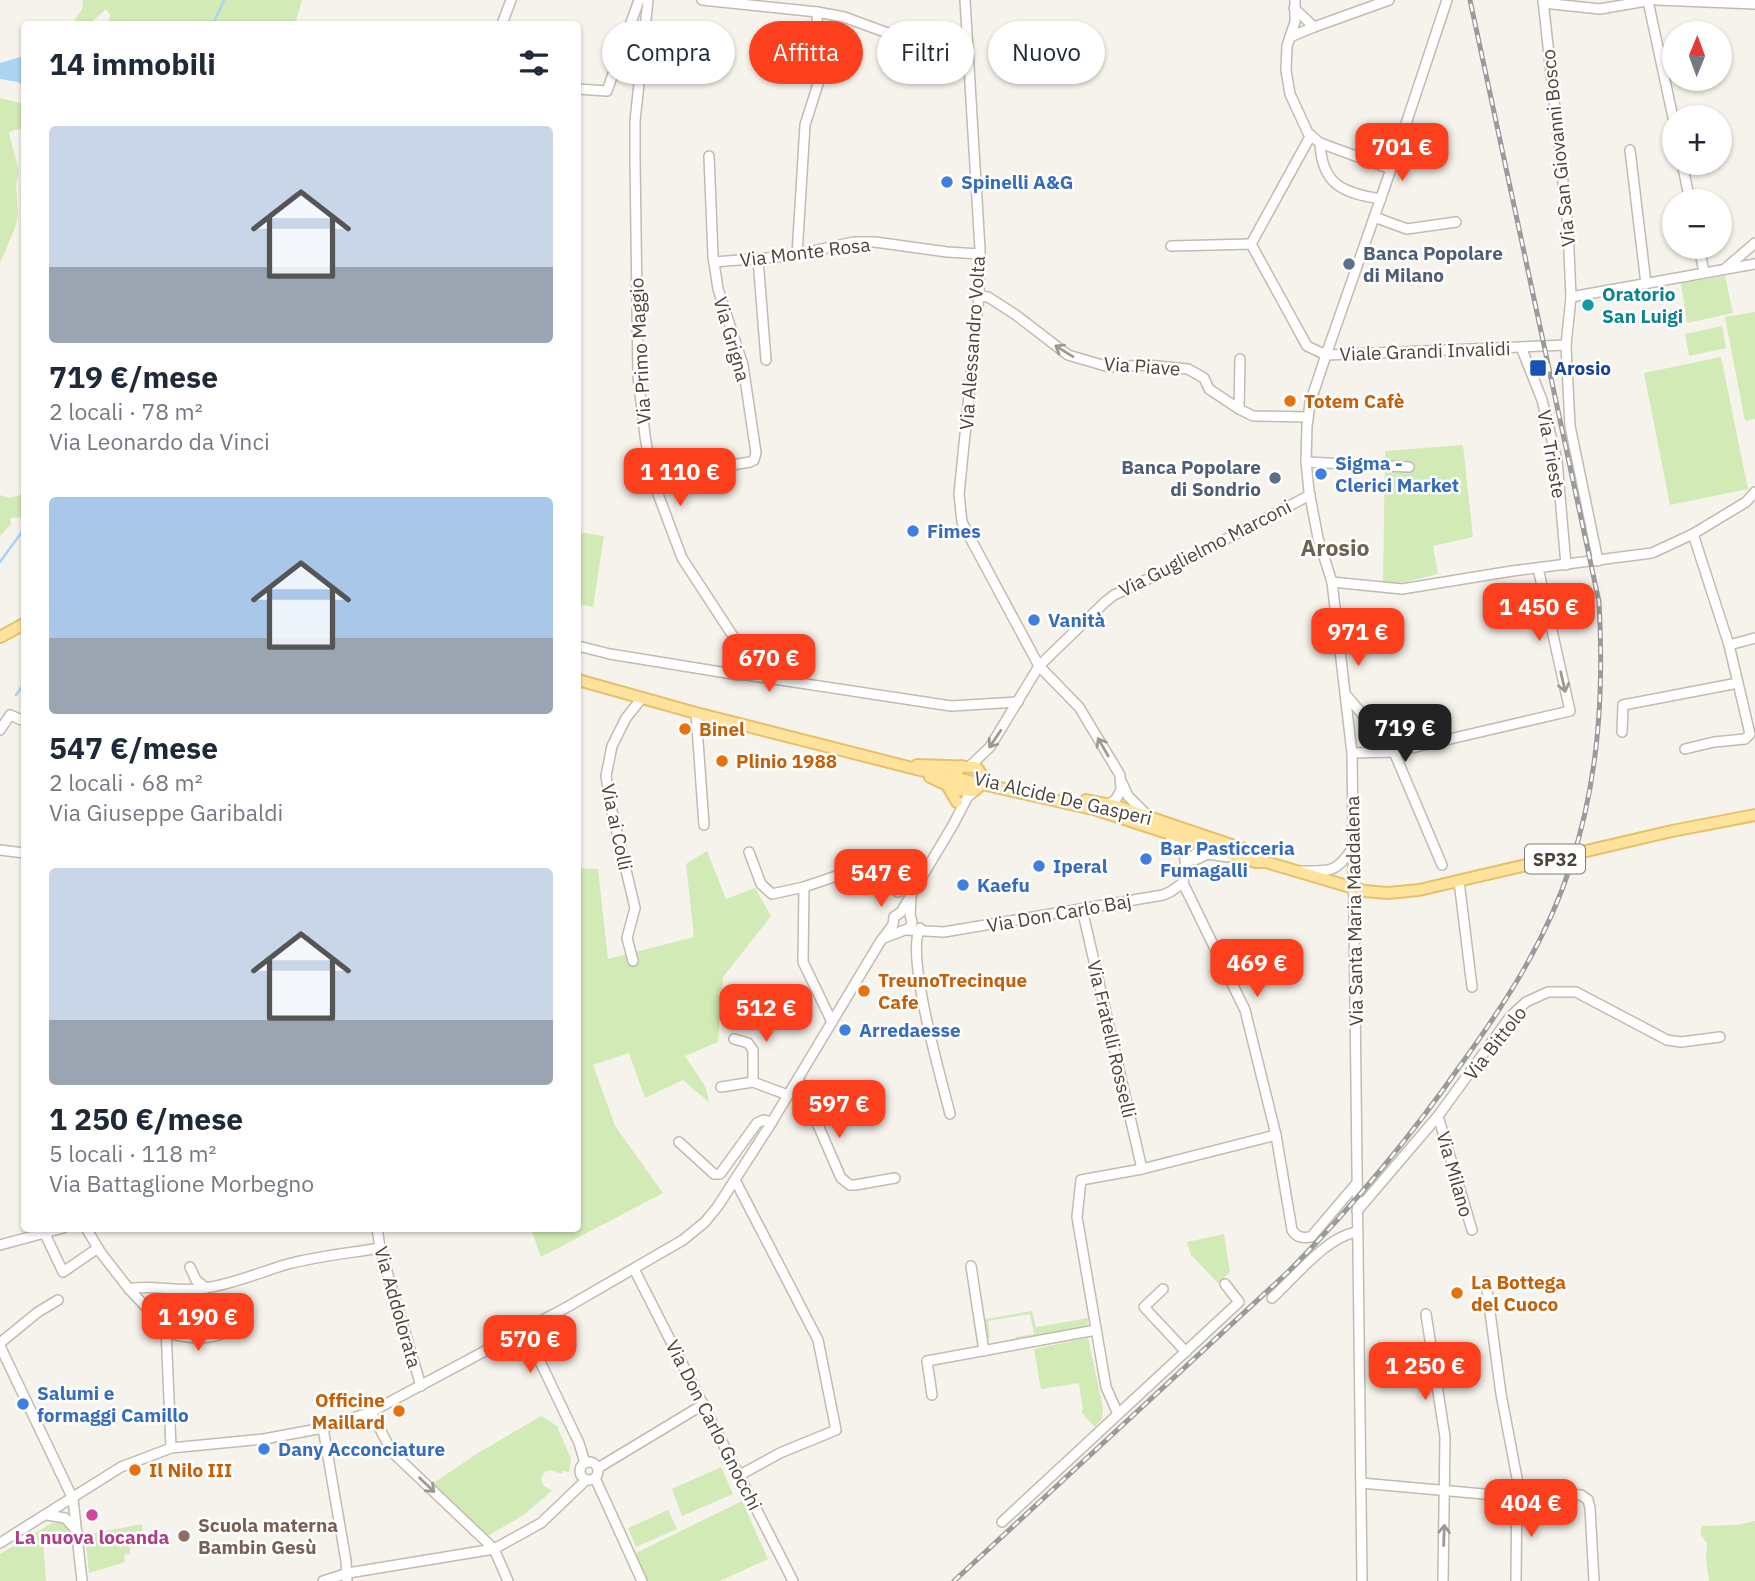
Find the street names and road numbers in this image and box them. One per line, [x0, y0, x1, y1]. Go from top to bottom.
street label: Via San Giovanni Bosco [1536, 48, 1580, 248]
street label: Via Monte Rosa [738, 232, 872, 272]
street label: Via Alessandro Volta [954, 255, 990, 431]
street label: Via Primo Maggio [624, 277, 656, 425]
street label: Via Grigna [708, 294, 756, 384]
street label: Viale Grandi Invalidi [1339, 336, 1511, 366]
street label: Via Piave [1103, 351, 1181, 381]
street label: Via Trieste [1532, 408, 1572, 500]
street label: Via Guglielmo Marconi [1115, 494, 1295, 602]
street label: Via Alcide De Gasperi [972, 766, 1154, 830]
street label: Via ai Colli [596, 782, 638, 872]
street label: Via Santa Maria Maddalena [1340, 796, 1368, 1026]
road number: SP32 [1525, 844, 1585, 874]
street label: Via Don Carlo Baj [985, 888, 1133, 938]
street label: Via Fratelli Rosselli [1082, 958, 1142, 1120]
street label: Via Bittolo [1459, 1001, 1531, 1085]
street label: Via Milano [1431, 1128, 1479, 1220]
street label: Via Addolorata [369, 1243, 427, 1371]
street label: Via Don Carlo Gnocchi [661, 1336, 767, 1514]

